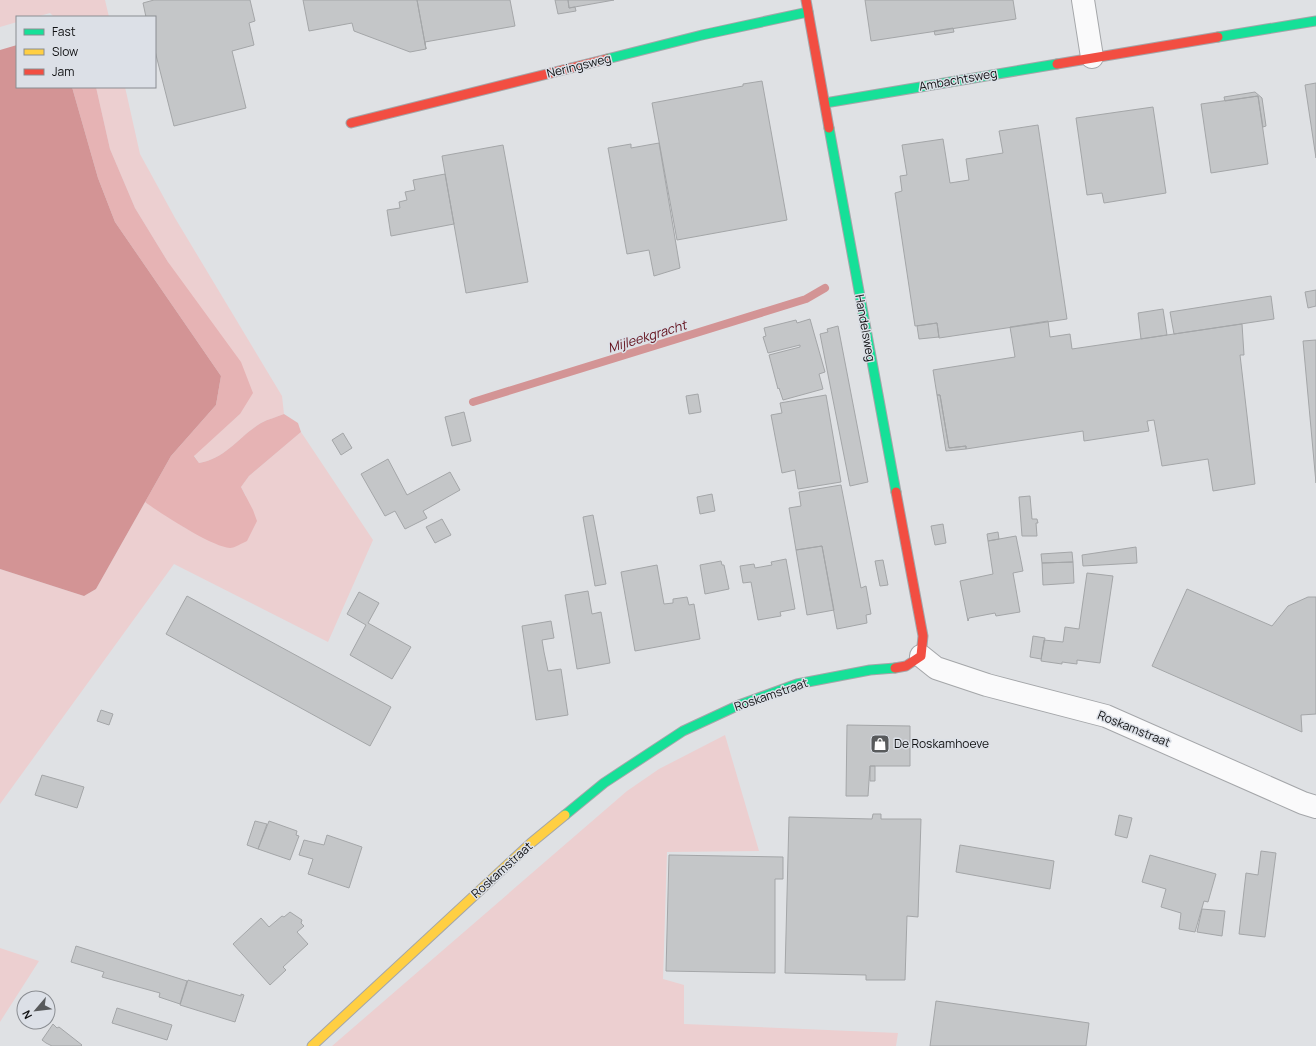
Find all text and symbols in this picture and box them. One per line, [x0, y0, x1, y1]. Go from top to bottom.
legend [16, 16, 156, 88]
text: Fast [52, 23, 76, 40]
text: Slow [52, 43, 78, 60]
street label: Neringsweg [545, 49, 613, 82]
text: Jam [52, 63, 74, 80]
street label: Ambachtsweg [917, 64, 998, 95]
street label: Handelsweg [851, 293, 880, 363]
water label: Mijleekgracht [605, 315, 690, 357]
street label: Roskamstraat [732, 674, 810, 715]
street label: Roskamstraat [1095, 706, 1173, 751]
shop icon: De Roskamhoeve [869, 733, 891, 755]
place label: De Roskamhoeve [894, 735, 989, 752]
street label: Roskamstraat [467, 837, 536, 902]
north arrow [16, 990, 56, 1030]
text: N [18, 1008, 35, 1022]

